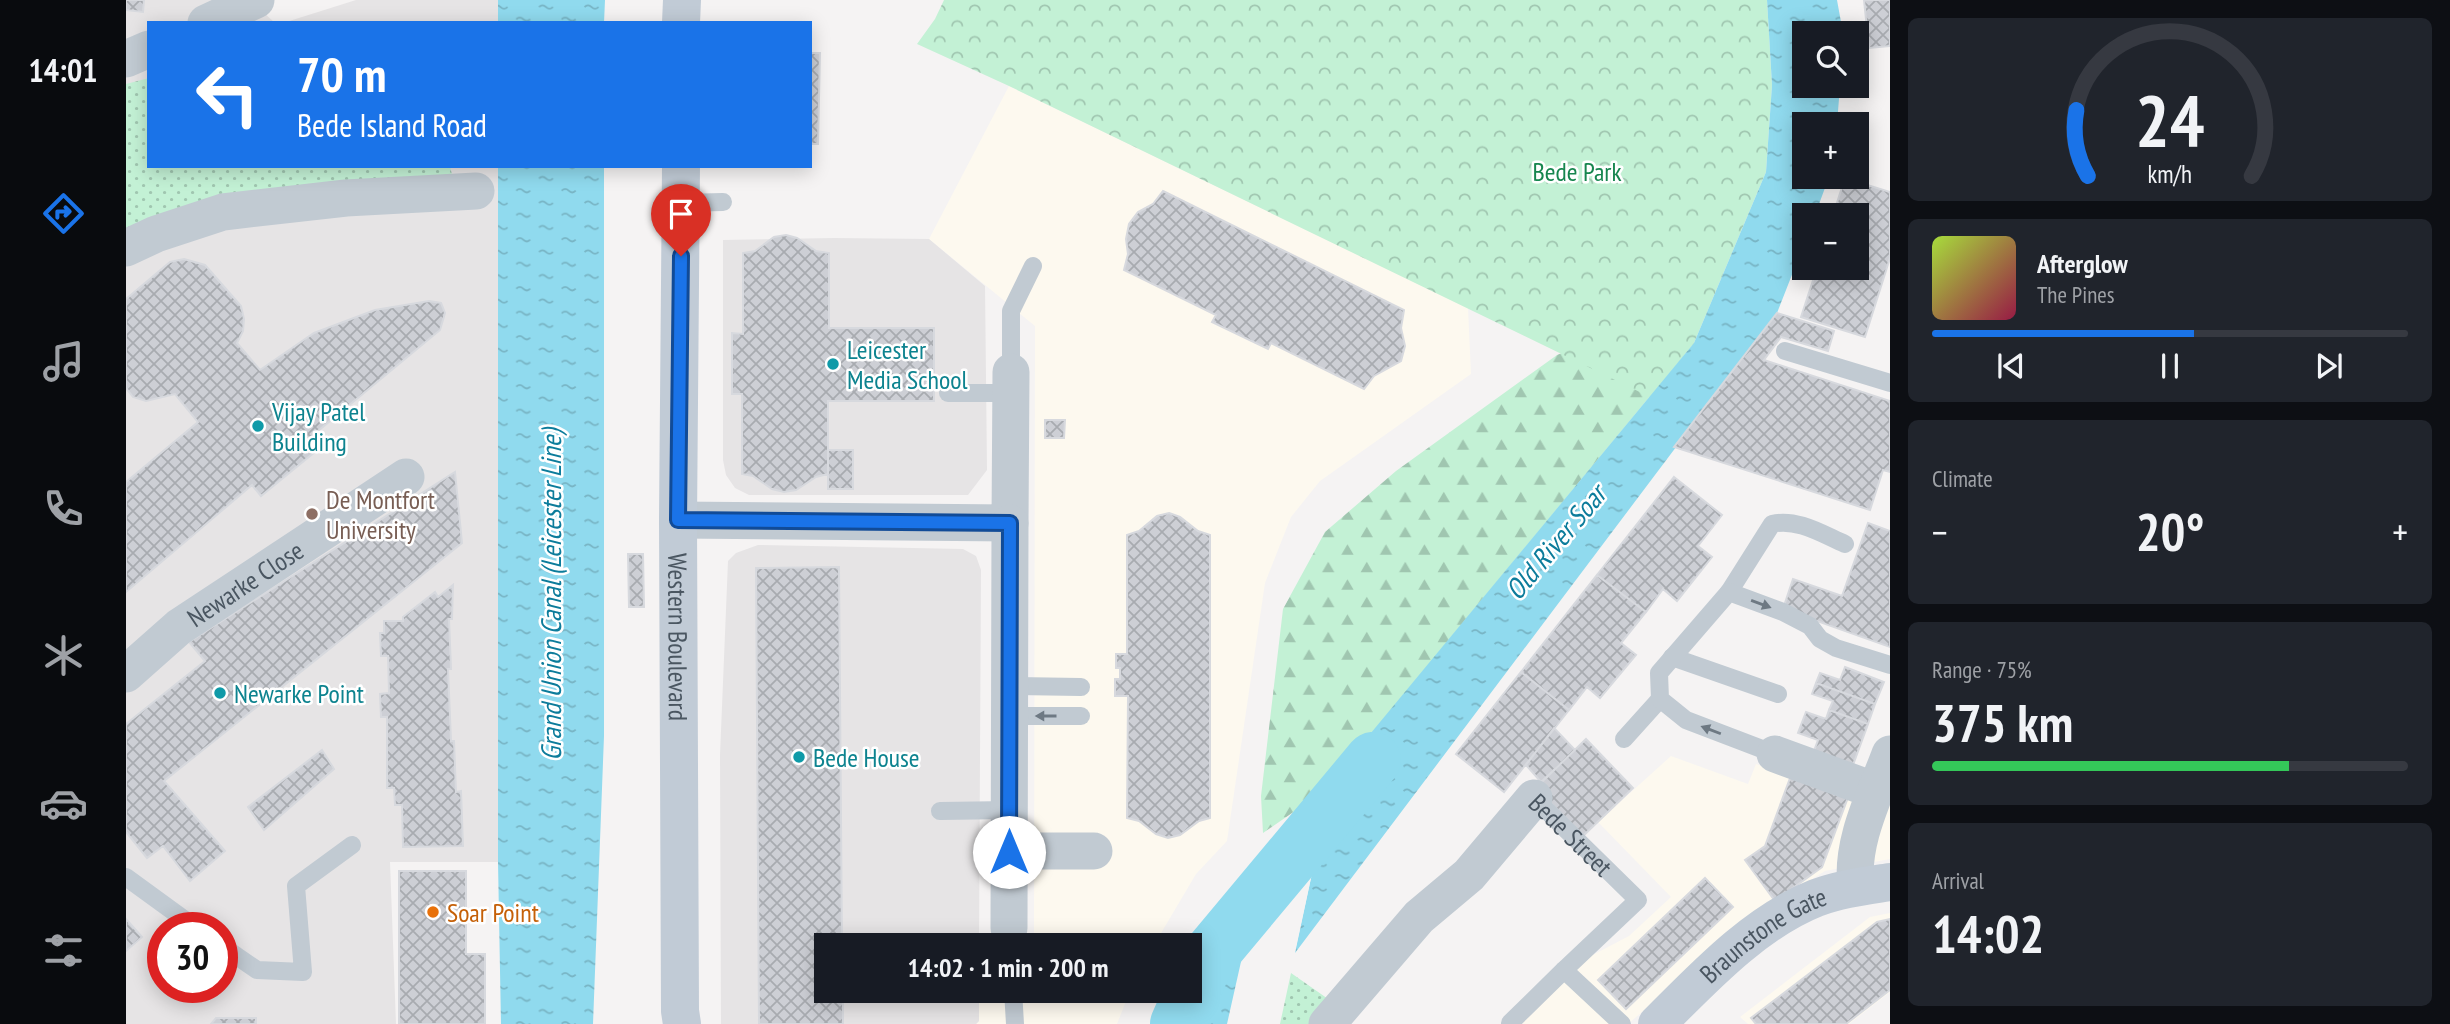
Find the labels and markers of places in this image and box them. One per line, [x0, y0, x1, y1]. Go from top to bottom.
pin [651, 184, 711, 256]
place label: Leicester Media School [847, 333, 967, 396]
marker: Leicester Media School [825, 356, 841, 372]
place label: Vijay Patel Building [271, 395, 365, 458]
marker: Vijay Patel Building [250, 418, 266, 434]
place label: De Montfort University [326, 483, 435, 546]
marker: De Montfort University [304, 506, 320, 522]
place label: Newarke Point [234, 677, 364, 710]
marker: Newarke Point [212, 685, 228, 701]
place label: Bede House [813, 741, 919, 774]
marker: Bede House [791, 749, 807, 765]
place label: Soar Point [447, 896, 539, 929]
marker: Soar Point [425, 904, 441, 920]

